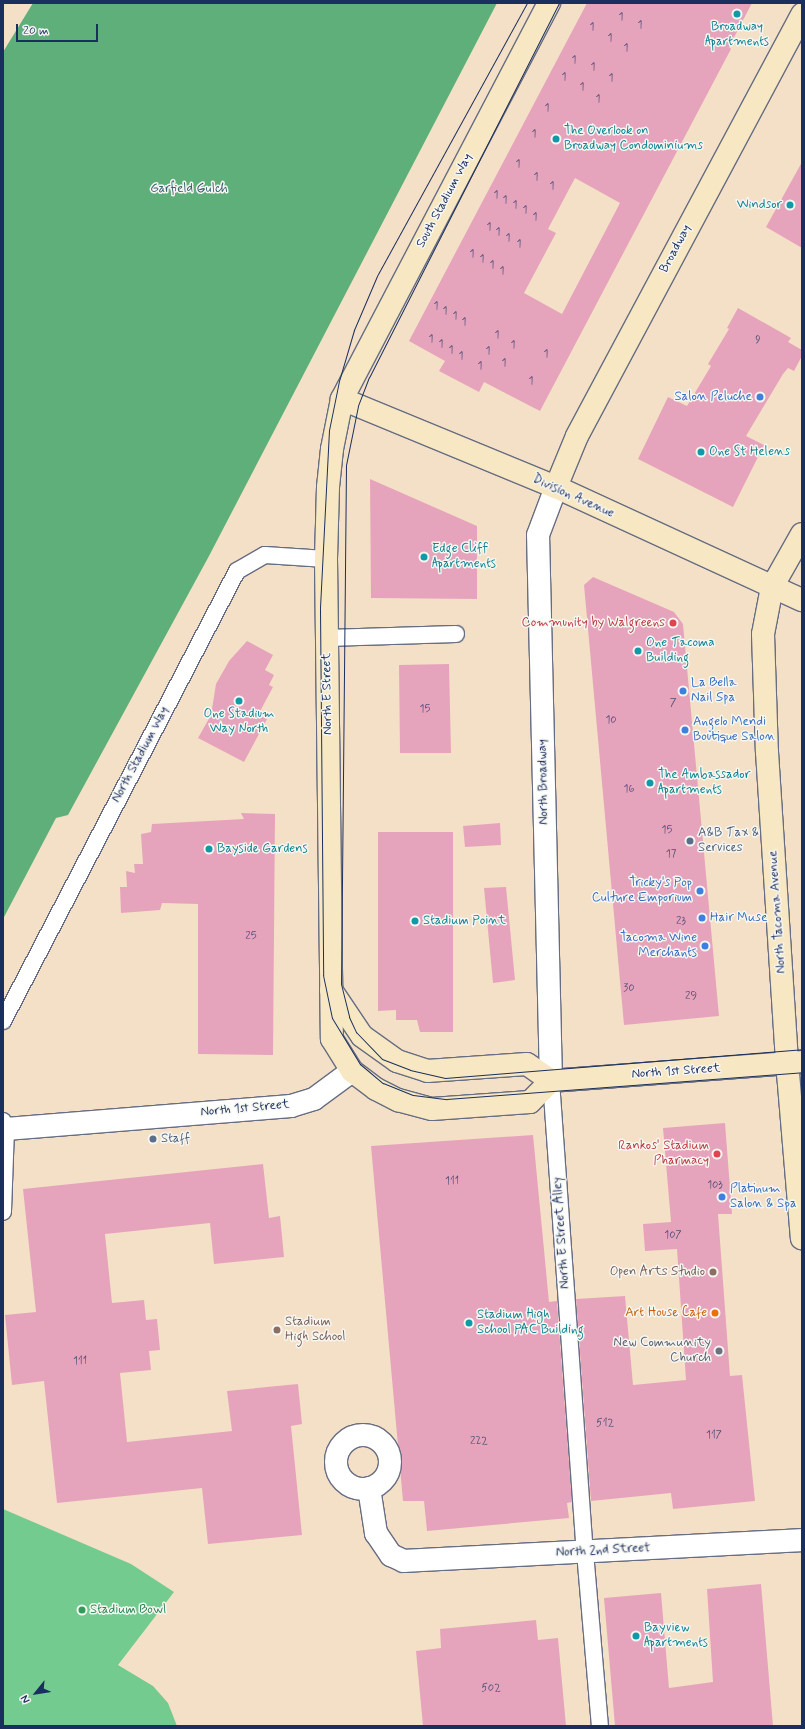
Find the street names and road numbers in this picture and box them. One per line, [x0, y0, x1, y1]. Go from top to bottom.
street label: South Stadium Way [413, 150, 477, 252]
street label: Broadway [657, 222, 695, 276]
street label: Division Avenue [531, 472, 615, 522]
street label: North E Street [319, 653, 337, 735]
street label: North Stadium Way [109, 704, 173, 806]
street label: North Broadway [535, 739, 553, 825]
street label: North Tacoma Avenue [766, 850, 790, 974]
street label: North 1st Street [631, 1061, 721, 1083]
street label: North 1st Street [200, 1097, 290, 1121]
street label: North E Street Alley [550, 1176, 574, 1290]
street label: North 2nd Street [556, 1541, 650, 1561]

